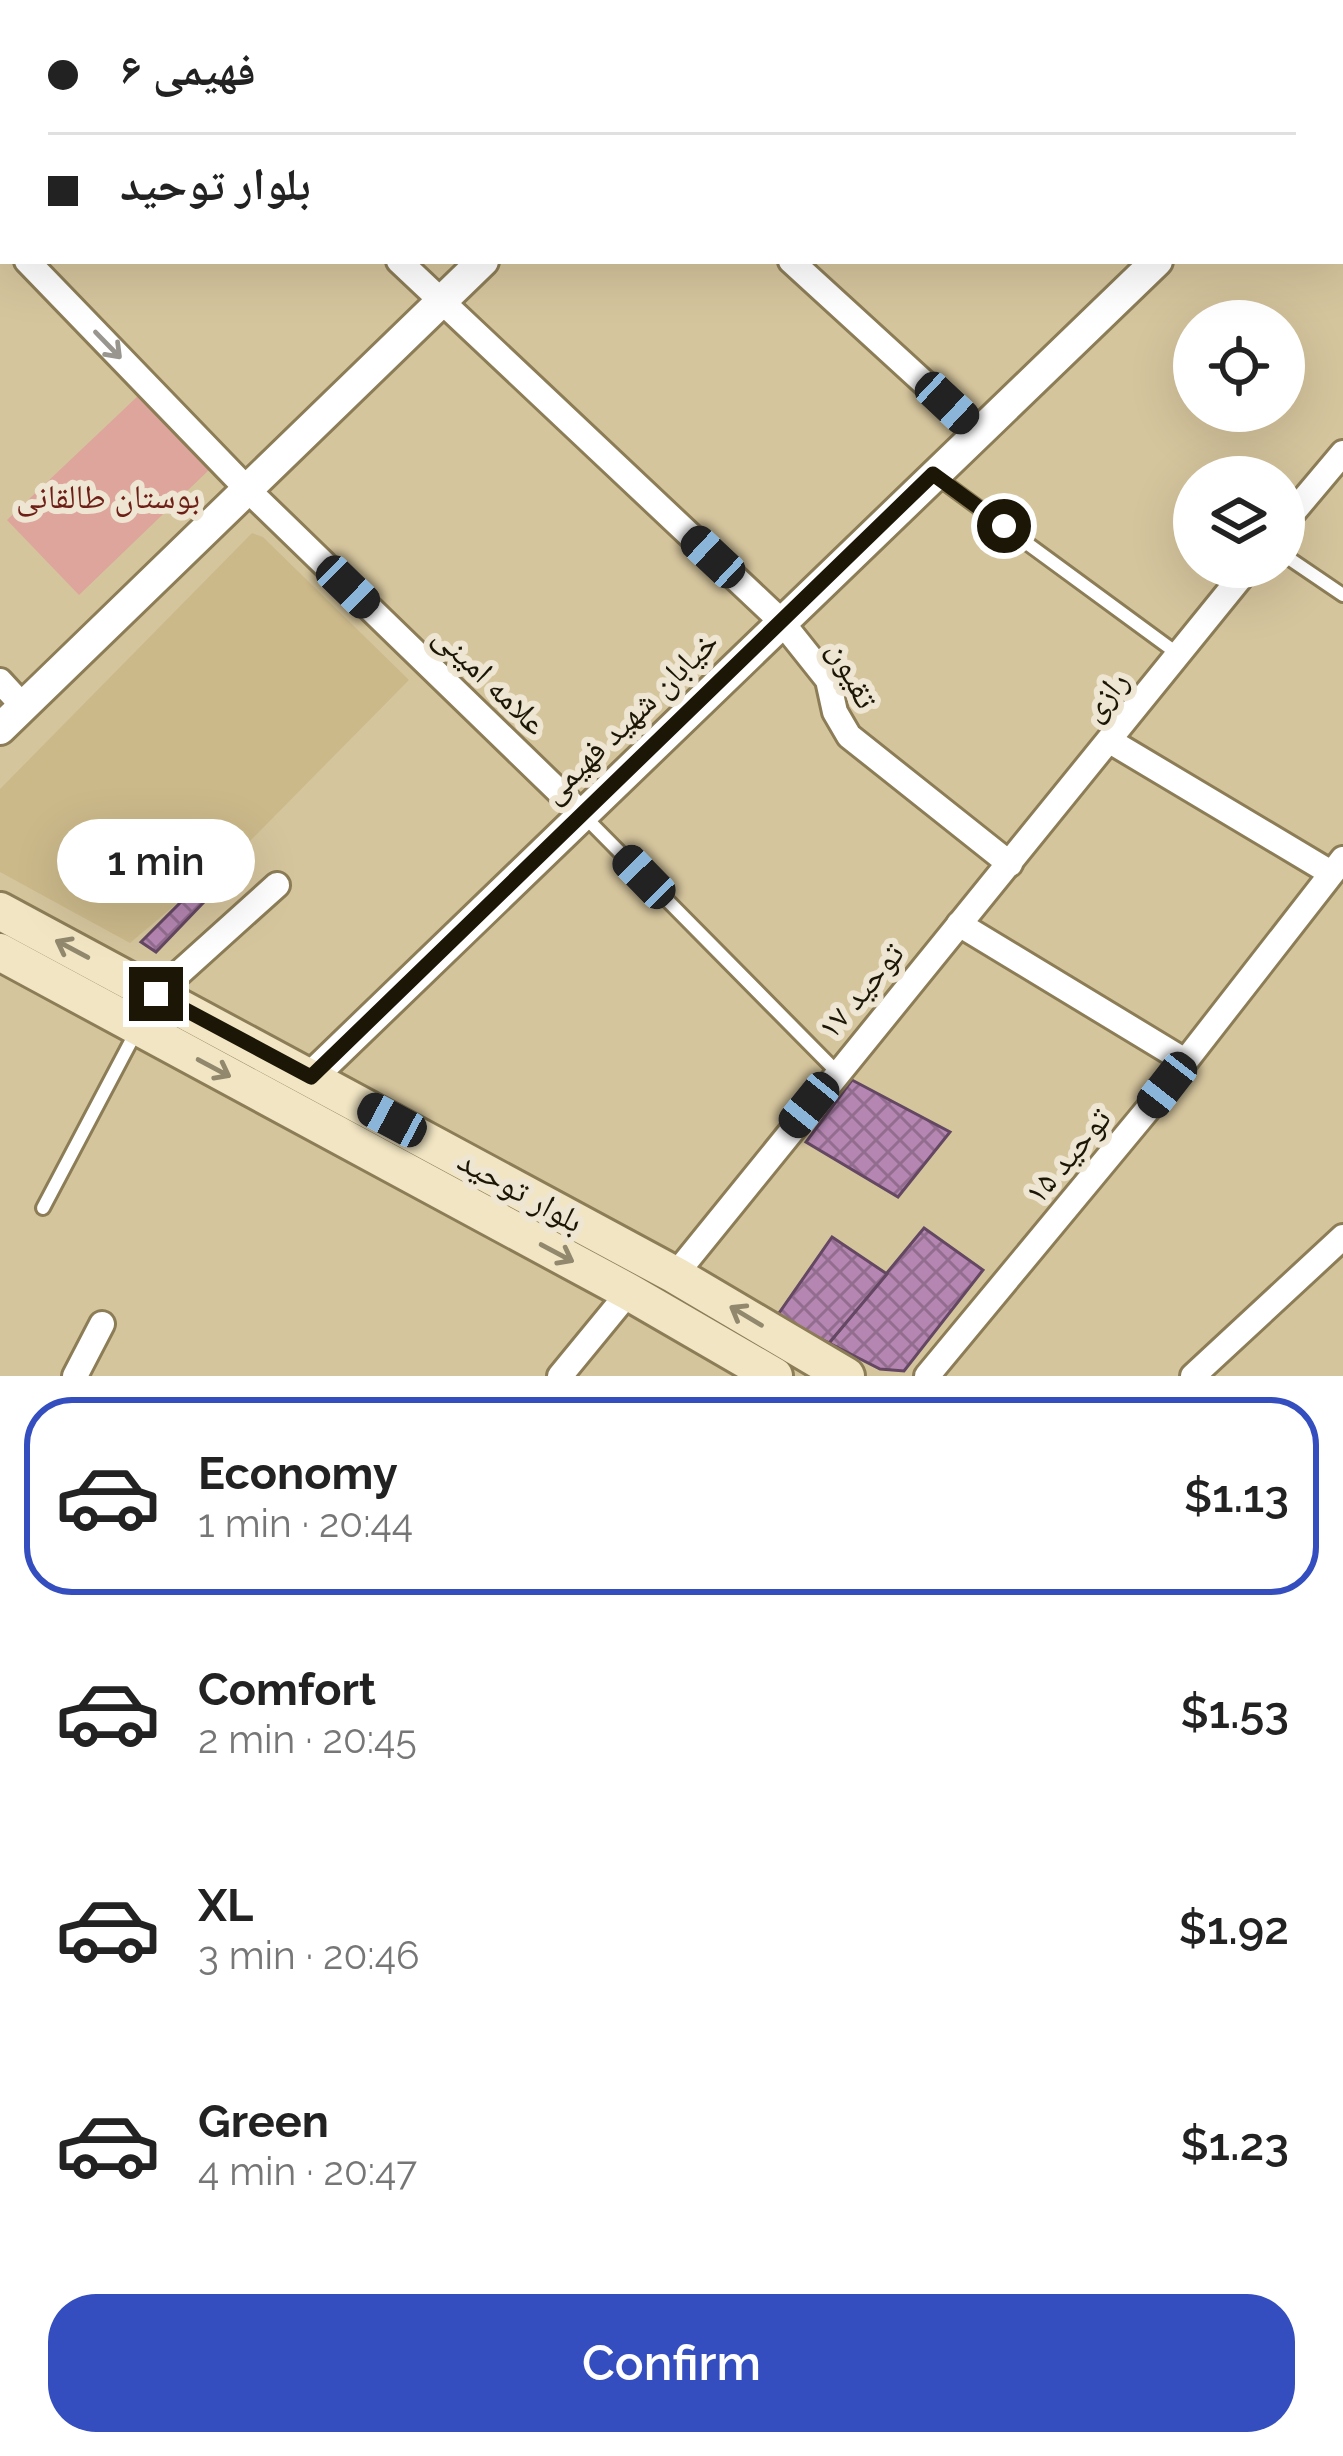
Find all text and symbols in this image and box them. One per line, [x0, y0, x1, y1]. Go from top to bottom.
text: فهیمی ۶ [120, 43, 256, 96]
text: بلوار توحید [120, 158, 311, 211]
map controls [1173, 300, 1305, 588]
button: locate [1173, 300, 1305, 432]
one-way arrow [94, 330, 122, 359]
car [908, 365, 986, 441]
button: layers [1173, 456, 1305, 588]
park label: بوستان طالقانی [16, 477, 200, 517]
route start [977, 499, 1031, 553]
car [674, 519, 752, 595]
car [310, 549, 386, 625]
street label: علامه امینی [425, 616, 555, 744]
street label: خیابان شهید فهیمی [533, 622, 727, 811]
street label: تقیون [819, 634, 887, 715]
street label: رازی [1072, 662, 1137, 729]
callout: 1 min [57, 820, 255, 904]
text: 1 min [108, 838, 204, 884]
car [606, 839, 682, 915]
street label: توحید ۱۷ [809, 934, 912, 1046]
one-way arrow [55, 937, 90, 960]
route end [129, 967, 183, 1021]
car [1131, 1046, 1203, 1124]
one-way arrow [195, 1057, 230, 1080]
car [772, 1066, 846, 1144]
car [352, 1087, 432, 1153]
street label: توحید ۱۵ [1016, 1099, 1119, 1211]
street label: بلوار توحید [451, 1140, 590, 1241]
one-way arrow [539, 1242, 574, 1265]
one-way arrow [729, 1304, 764, 1328]
icon: car [54, 1442, 162, 1550]
text: Economy [198, 1447, 398, 1500]
text: $1.13 [1184, 1470, 1289, 1523]
text: 1 min · 20:44 [198, 1500, 413, 1546]
icon: car [54, 1658, 162, 1766]
text: Comfort [198, 1663, 376, 1716]
text: $1.53 [1180, 1686, 1289, 1739]
text: 2 min · 20:45 [198, 1716, 417, 1762]
icon: car [54, 1874, 162, 1982]
text: XL [198, 1879, 253, 1932]
text: $1.92 [1179, 1902, 1289, 1955]
text: 3 min · 20:46 [198, 1932, 419, 1978]
icon: car [54, 2090, 162, 2198]
text: Green [198, 2095, 329, 2148]
text: $1.23 [1181, 2118, 1289, 2171]
text: 4 min · 20:47 [198, 2148, 417, 2194]
button: Confirm [48, 2294, 1295, 2432]

